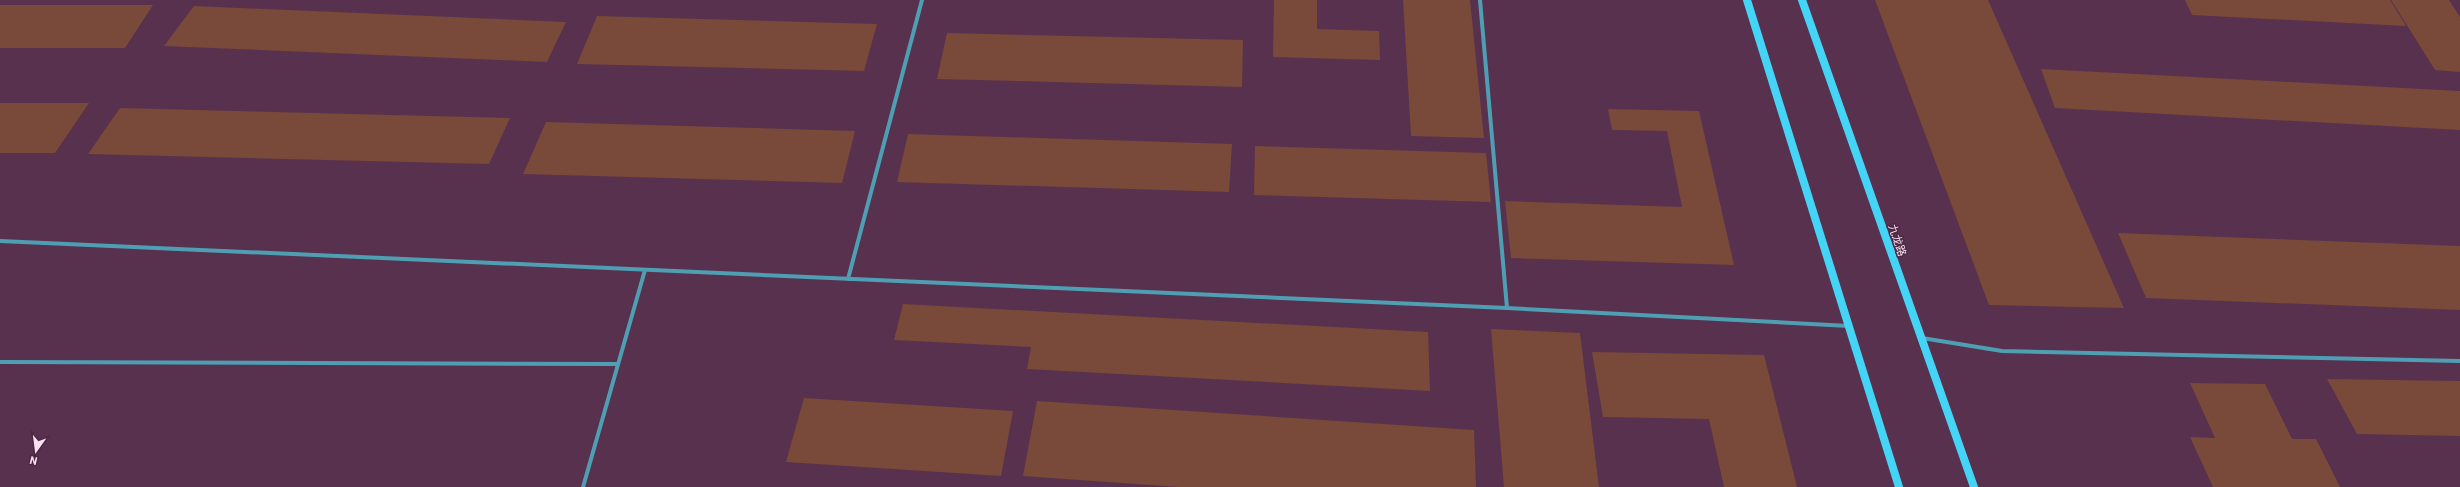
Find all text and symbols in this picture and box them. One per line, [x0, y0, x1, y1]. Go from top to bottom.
street label: 九龙路 [1886, 222, 1910, 258]
north arrow [16, 431, 56, 471]
text: N [28, 454, 39, 468]

